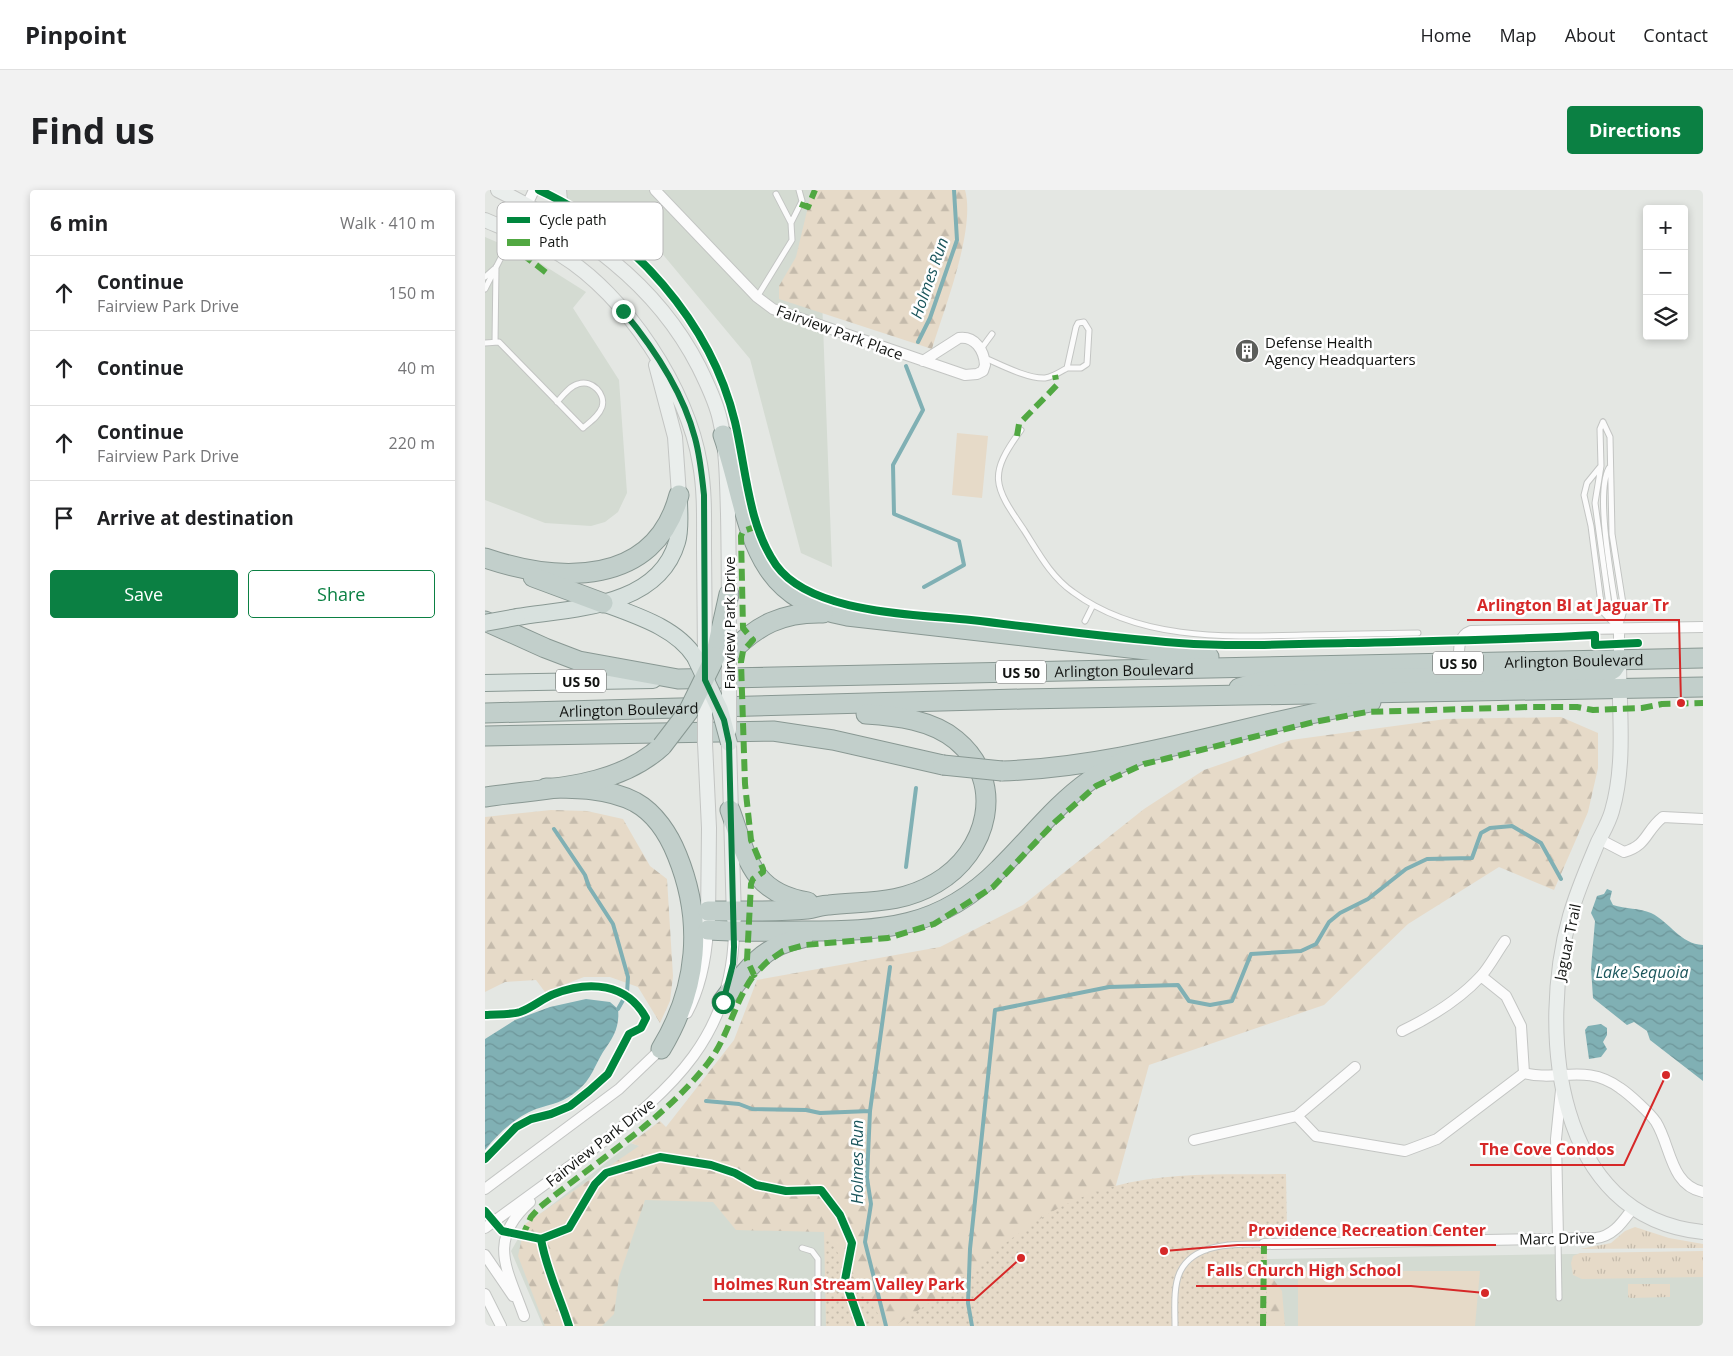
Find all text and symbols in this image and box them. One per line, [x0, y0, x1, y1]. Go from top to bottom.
text: Pinpoint [25, 18, 127, 51]
text: Home [1421, 23, 1471, 47]
text: Map [1499, 23, 1537, 47]
text: About [1565, 23, 1615, 47]
text: Contact [1643, 23, 1708, 47]
button: Directions [1567, 106, 1703, 154]
text: Find us [30, 107, 155, 154]
legend [497, 202, 663, 260]
map controls [1643, 205, 1688, 340]
button: + [1643, 205, 1688, 250]
text: 6 min [50, 209, 108, 237]
text: Cycle path [539, 210, 607, 229]
text: Walk · 410 m [340, 212, 435, 234]
text: Path [539, 232, 569, 251]
water label: Holmes Run [905, 234, 953, 322]
button: − [1643, 250, 1688, 295]
text: Continue [97, 269, 184, 295]
icon: ahead [50, 279, 78, 307]
text: 150 m [389, 282, 435, 304]
text: Fairview Park Drive [97, 295, 239, 317]
button: layers [1643, 295, 1688, 340]
route end [612, 300, 635, 323]
street label: Fairview Park Place [774, 300, 906, 364]
place label: Defense Health Agency Headquarters [1265, 332, 1416, 369]
building icon: Defense Health Agency Headquarters [1234, 338, 1260, 364]
icon: ahead [50, 354, 78, 382]
text: Continue [97, 355, 184, 381]
text: 40 m [398, 357, 435, 379]
text: Continue [97, 419, 184, 445]
icon: ahead [50, 429, 78, 457]
text: 220 m [389, 432, 435, 454]
text: Fairview Park Drive [97, 445, 239, 467]
icon: arrive [50, 504, 78, 532]
text: Arrive at destination [97, 505, 294, 531]
street label: Fairview Park Drive [719, 556, 739, 690]
button: Save [50, 570, 238, 618]
button: Share [248, 570, 435, 618]
callout: Arlington Bl at Jaguar Tr [1467, 589, 1679, 620]
text: Arlington Bl at Jaguar Tr [1477, 594, 1669, 616]
street label: Arlington Boulevard [1504, 649, 1644, 672]
road number: US 50 [1433, 652, 1483, 674]
street label: Arlington Boulevard [1054, 658, 1194, 681]
road number: US 50 [996, 661, 1046, 684]
road number: US 50 [556, 670, 606, 692]
street label: Arlington Boulevard [559, 697, 699, 721]
street label: Jaguar Trail [1549, 902, 1585, 984]
water label: Lake Sequoia [1595, 961, 1689, 983]
route start [712, 991, 735, 1014]
street label: Fairview Park Drive [541, 1093, 659, 1191]
water label: Holmes Run [846, 1120, 868, 1204]
callout: The Cove Condos [1470, 1134, 1624, 1165]
text: The Cove Condos [1480, 1138, 1614, 1160]
callout: Providence Recreation Center [1238, 1214, 1496, 1245]
text: Providence Recreation Center [1248, 1219, 1486, 1241]
street label: Marc Drive [1519, 1227, 1595, 1249]
callout: Falls Church High School [1196, 1255, 1411, 1286]
text: Falls Church High School [1207, 1259, 1401, 1281]
callout: Holmes Run Stream Valley Park [703, 1269, 974, 1300]
text: Holmes Run Stream Valley Park [713, 1273, 965, 1295]

